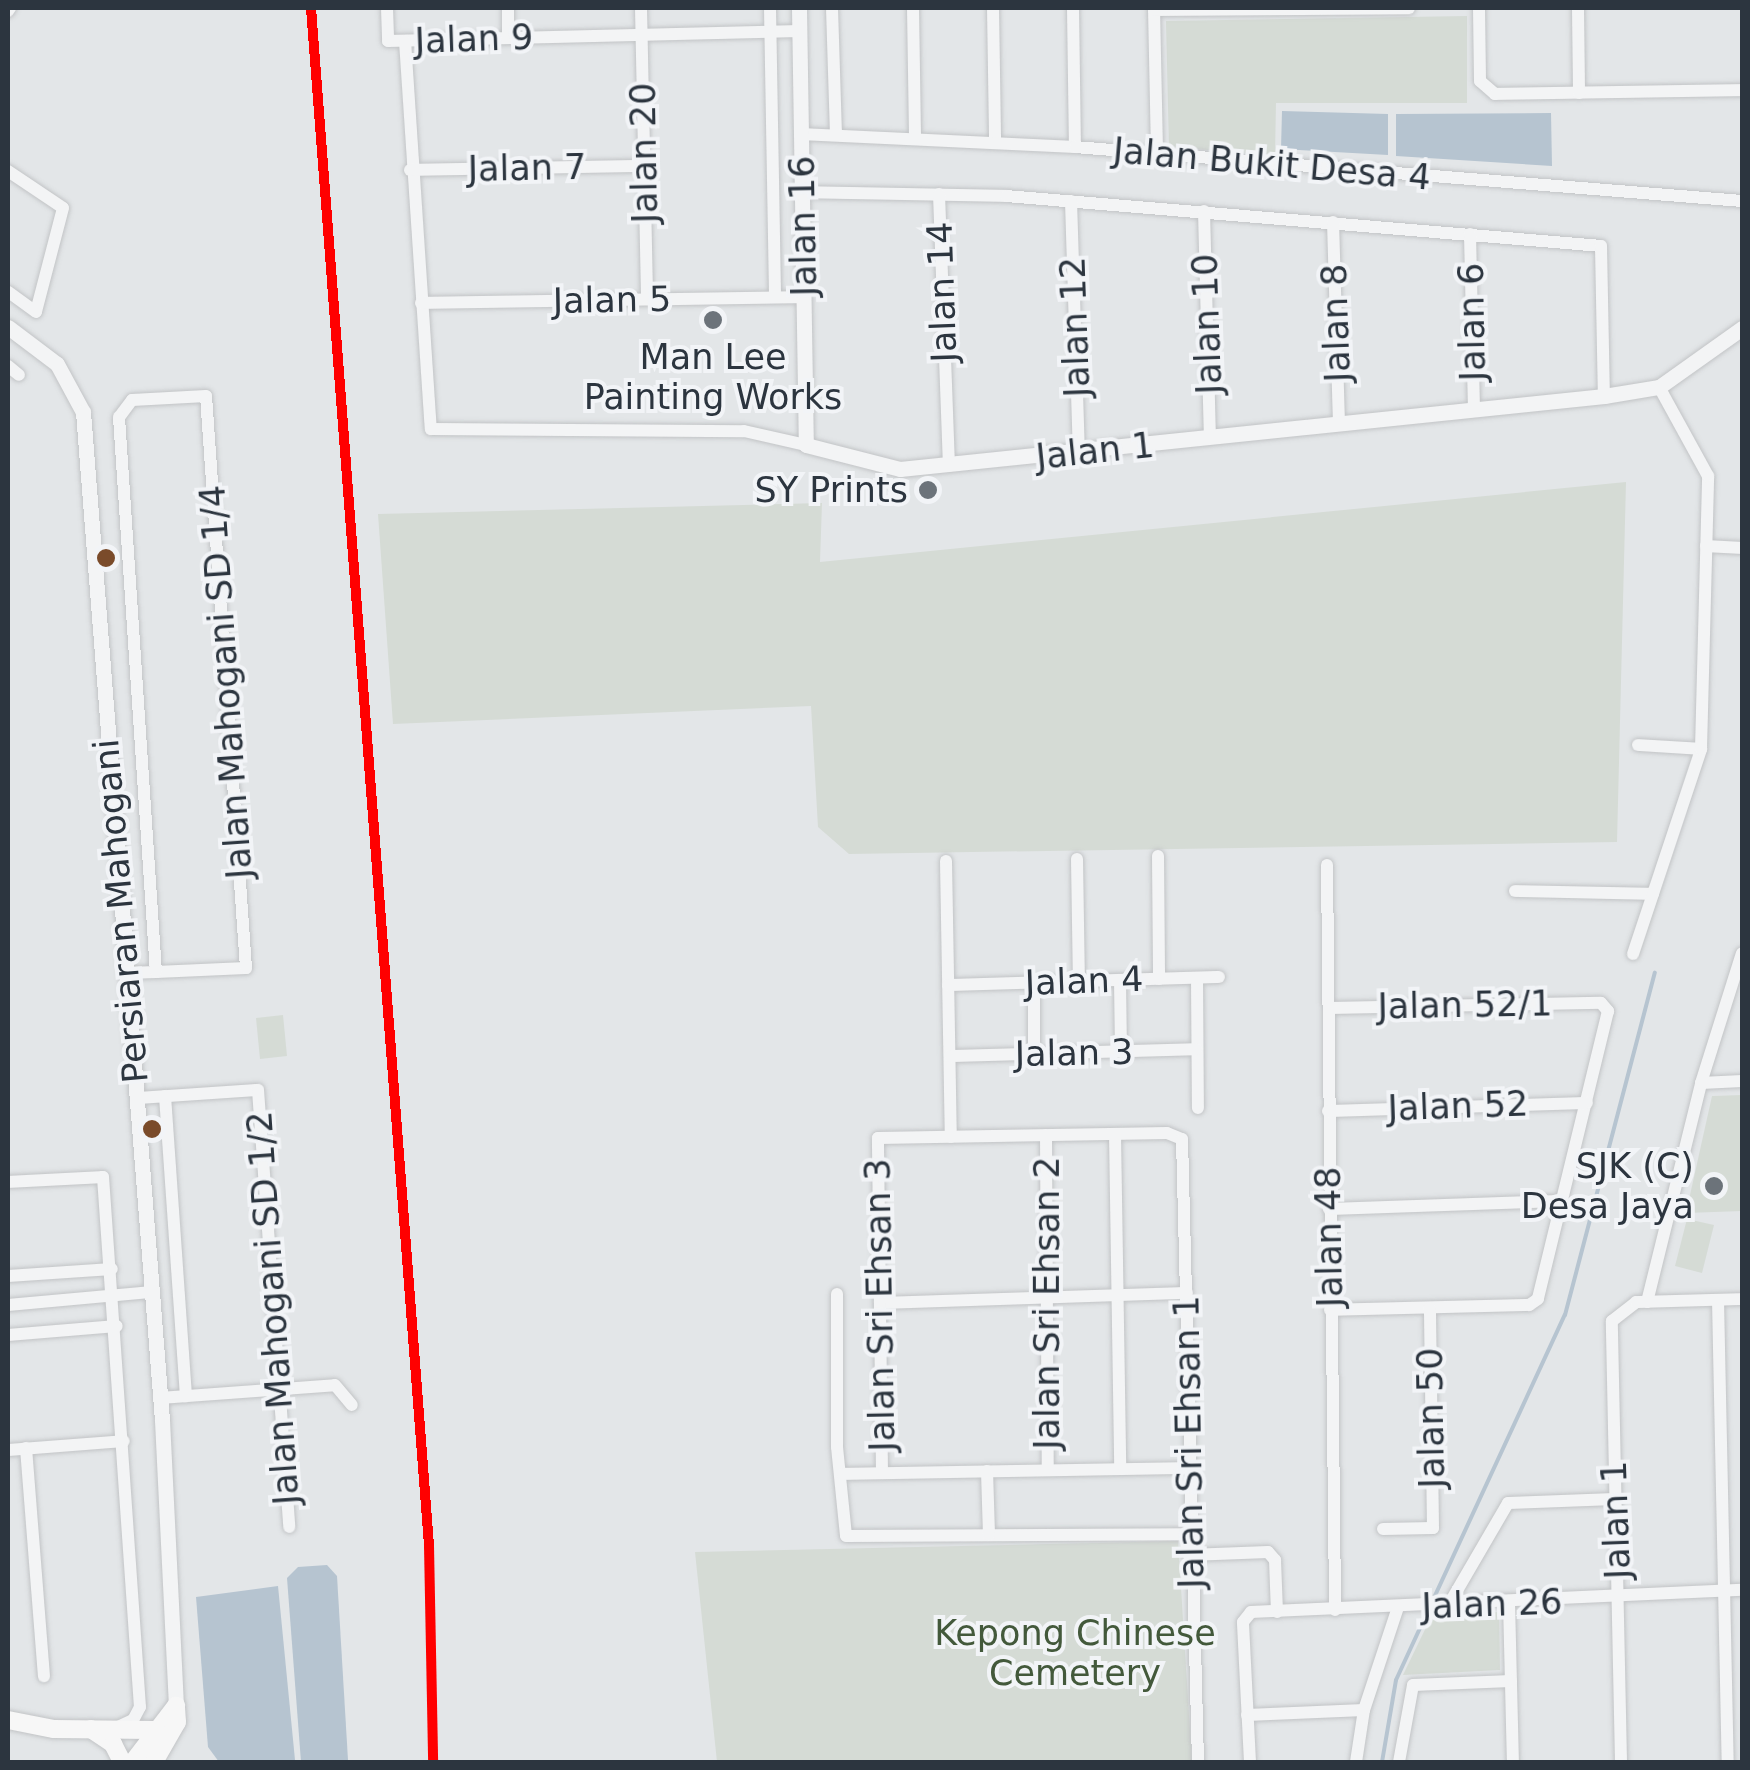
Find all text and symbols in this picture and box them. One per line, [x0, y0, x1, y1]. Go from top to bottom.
street label: Jalan 9 [414, 16, 534, 62]
street label: Jalan 20 [622, 82, 666, 224]
street label: Jalan Bukit Desa 4 [1111, 129, 1433, 199]
street label: Jalan 7 [467, 146, 587, 190]
street label: Jalan 16 [781, 155, 825, 297]
street label: Jalan 14 [919, 221, 965, 363]
street label: Jalan 10 [1184, 253, 1230, 395]
street label: Jalan 12 [1052, 256, 1098, 398]
street label: Jalan 6 [1450, 262, 1494, 382]
street label: Jalan 8 [1313, 263, 1359, 383]
street label: Jalan 5 [552, 278, 672, 322]
marker: Man Lee Painting Works [702, 309, 724, 331]
place label: Man Lee Painting Works [584, 336, 842, 418]
street label: Jalan 1 [1034, 424, 1156, 478]
place label: SY Prints [755, 469, 908, 511]
marker: SY Prints [917, 479, 939, 501]
street label: Jalan Mahogani SD 1/4 [191, 484, 261, 880]
unlabelled marker [96, 548, 116, 568]
street label: Persiaran Mahogani [85, 737, 157, 1085]
street label: Jalan 4 [1024, 958, 1144, 1004]
street label: Jalan 52/1 [1377, 982, 1553, 1028]
street label: Jalan 3 [1014, 1031, 1134, 1075]
street label: Jalan 52 [1387, 1083, 1529, 1129]
street label: Jalan Mahogani SD 1/2 [238, 1110, 308, 1506]
unlabelled marker [142, 1119, 162, 1139]
place label: SJK (C) Desa Jaya [1521, 1145, 1694, 1227]
street label: Jalan Sri Ehsan 2 [1026, 1156, 1068, 1450]
street label: Jalan Sri Ehsan 3 [856, 1158, 904, 1452]
street label: Jalan 48 [1307, 1166, 1351, 1308]
marker: SJK (C) Desa Jaya [1703, 1175, 1725, 1197]
street label: Jalan Sri Ehsan 1 [1165, 1295, 1213, 1589]
street label: Jalan 50 [1409, 1347, 1453, 1489]
street label: Jalan 1 [1593, 1460, 1639, 1580]
street label: Jalan 26 [1421, 1581, 1563, 1627]
park label: Kepong Chinese Cemetery [934, 1612, 1216, 1694]

